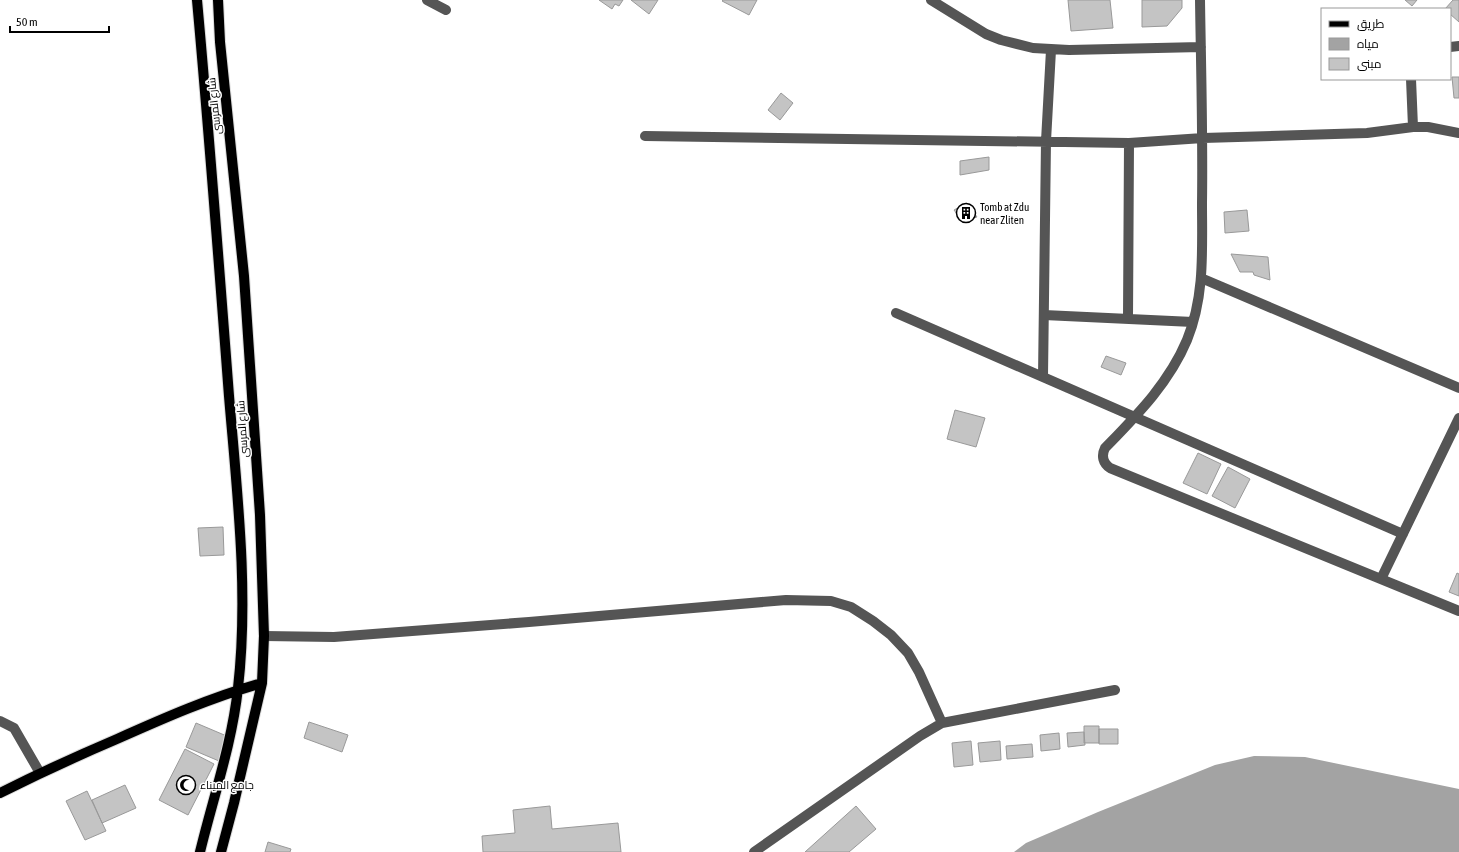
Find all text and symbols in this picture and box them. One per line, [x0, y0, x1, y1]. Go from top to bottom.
scale bar [10, 8, 109, 34]
legend [1321, 8, 1451, 80]
text: 50 m [16, 15, 38, 29]
text: طريق [1357, 17, 1385, 31]
text: مياه [1357, 37, 1379, 51]
text: مبنى [1357, 57, 1382, 71]
street label: شارع المرسى [205, 77, 225, 135]
place label: Tomb at Zdu near Zliten [980, 201, 1029, 226]
building icon: Tomb at Zdu near Zliten [955, 202, 977, 224]
street label: شارع المرسى [234, 400, 252, 458]
mosque icon: جامع الميناء [175, 774, 197, 796]
place label: جامع الميناء [200, 779, 254, 793]

